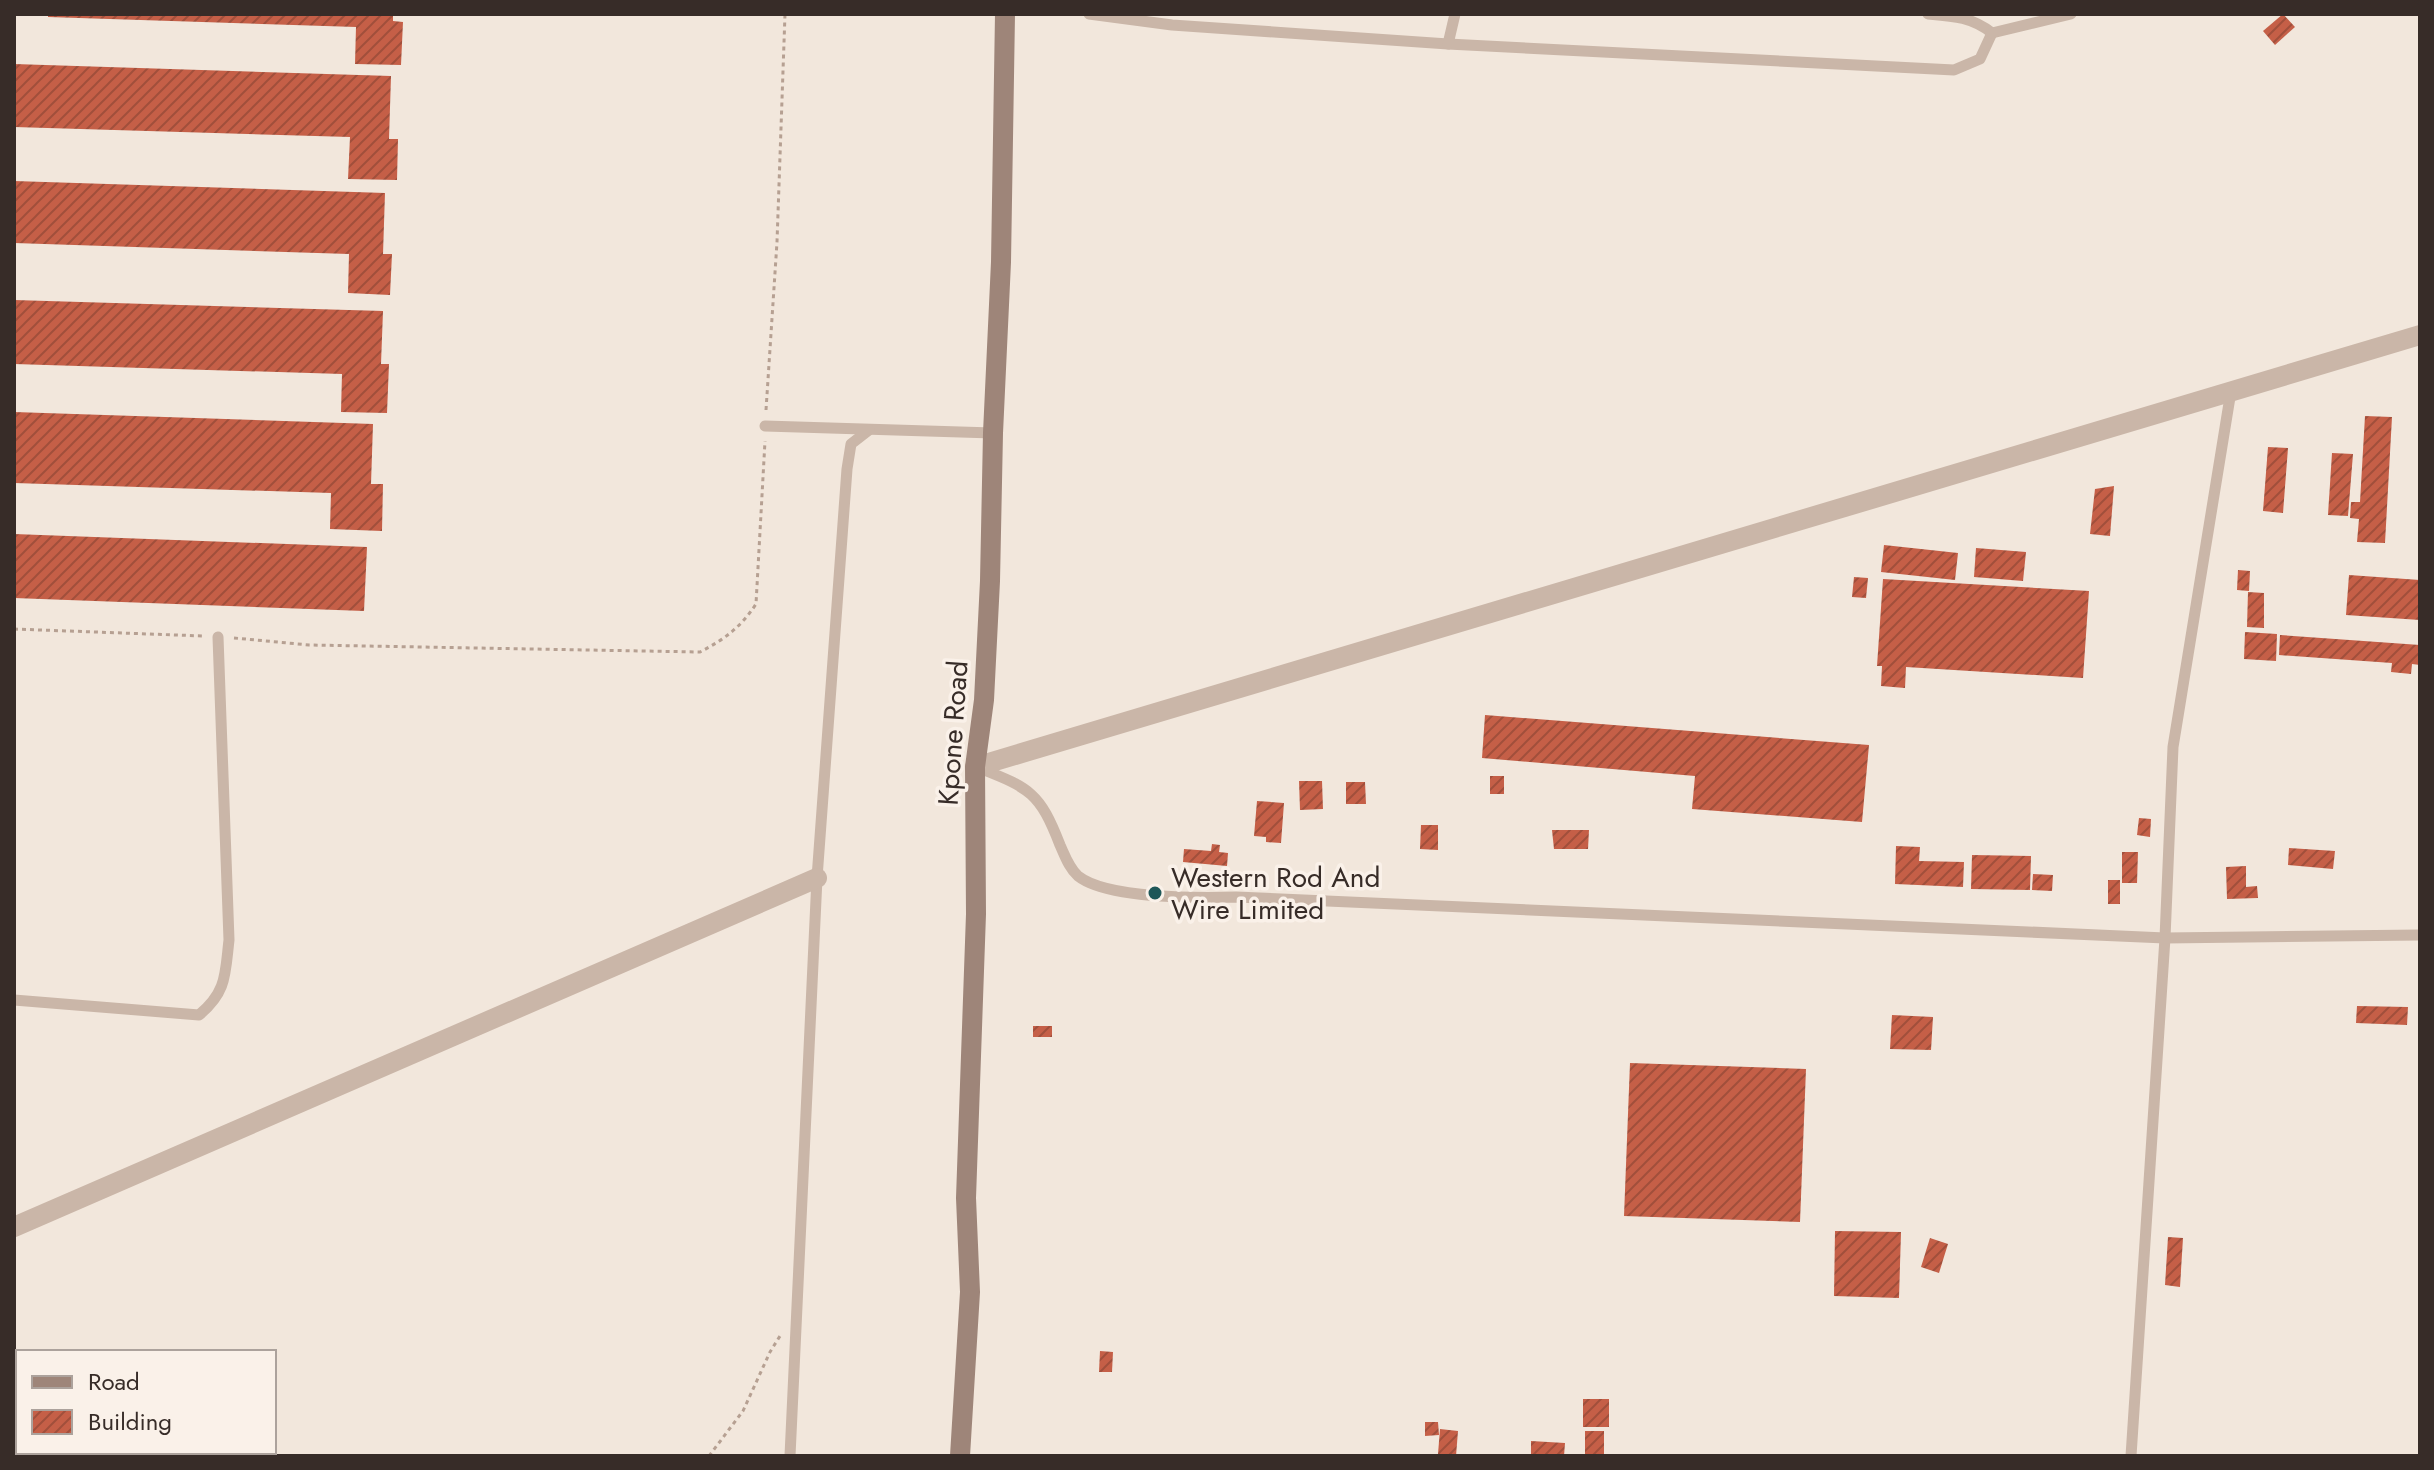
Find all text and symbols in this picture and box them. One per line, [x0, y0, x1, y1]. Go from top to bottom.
street label: Kpone Road [927, 659, 979, 807]
place label: Western Rod And Wire Limited [1171, 857, 1381, 930]
marker: Western Rod And Wire Limited [1146, 884, 1164, 902]
legend [16, 1350, 276, 1454]
text: Road [88, 1364, 140, 1399]
text: Building [88, 1404, 172, 1439]

